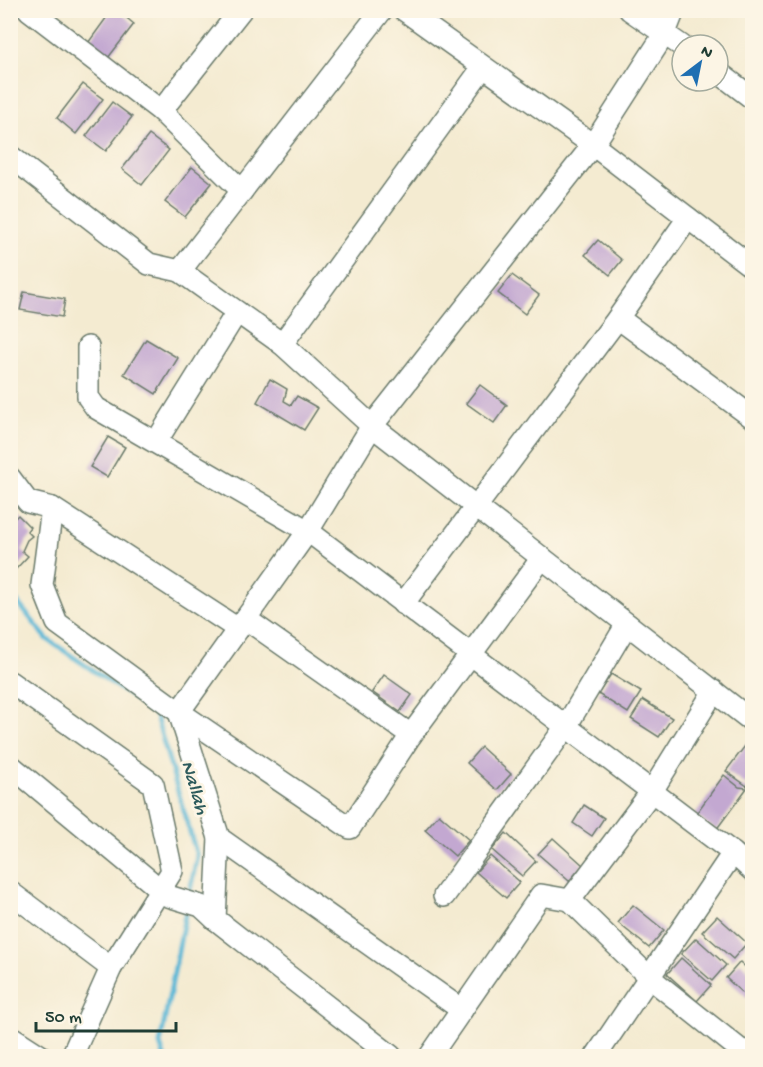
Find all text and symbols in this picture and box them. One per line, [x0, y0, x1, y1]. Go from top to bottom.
north arrow [670, 33, 730, 93]
text: N [697, 42, 716, 64]
water label: Nallah [174, 758, 212, 818]
scale bar [36, 995, 176, 1033]
text: 50 m [45, 1008, 82, 1029]

